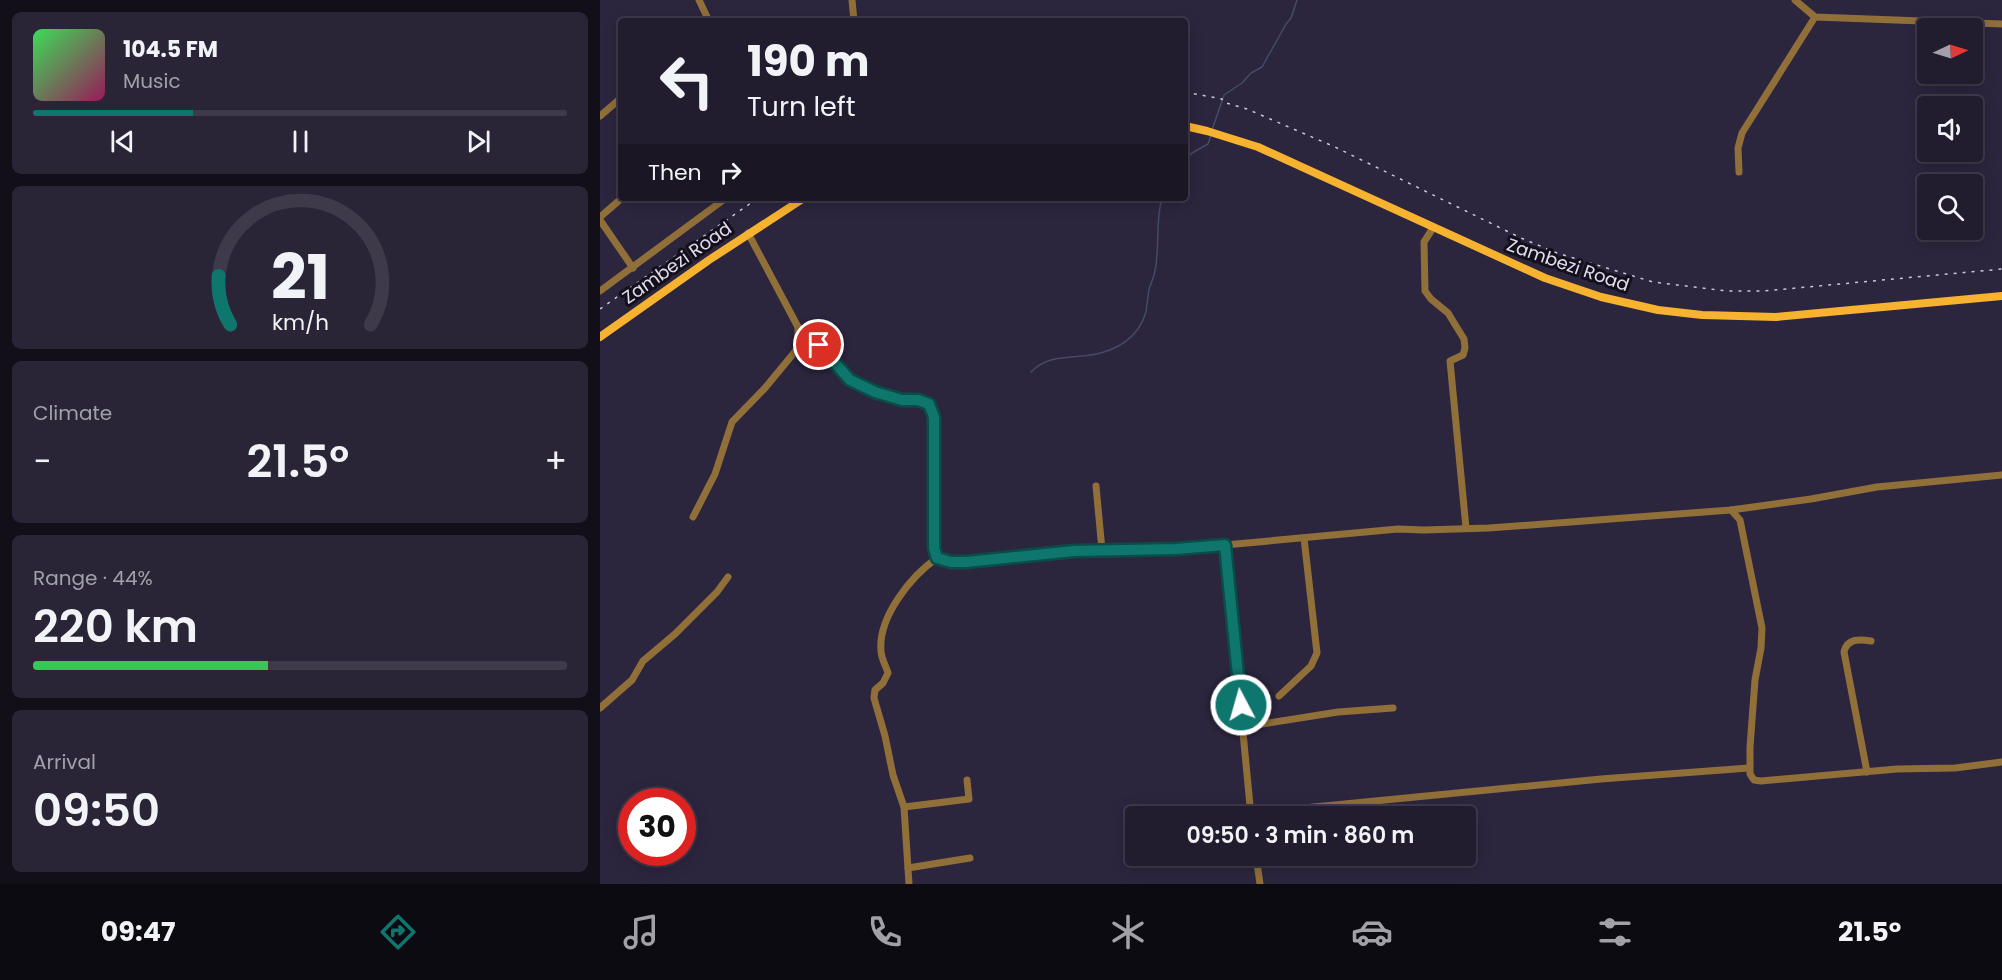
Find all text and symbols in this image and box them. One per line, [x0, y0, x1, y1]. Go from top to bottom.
north arrow [1917, 18, 1983, 84]
map controls [1917, 18, 1983, 240]
text: 190 m [747, 32, 869, 91]
text: 104.5 FM [123, 34, 218, 65]
icon: left [648, 42, 726, 120]
text: Music [123, 67, 181, 95]
text: Turn left [747, 88, 856, 125]
button: sound [1917, 96, 1983, 162]
icon: previous [106, 125, 139, 158]
icon: pause [284, 125, 317, 158]
icon: next [462, 125, 495, 158]
icon: right [714, 156, 747, 189]
text: Then [648, 157, 702, 188]
button: search [1917, 174, 1983, 240]
street label: Zambezi Road [617, 216, 736, 310]
street label: Zambezi Road [1504, 232, 1633, 297]
text: 21 [270, 233, 330, 321]
text: km/h [271, 307, 329, 338]
pin [793, 319, 844, 370]
icon: arrive [802, 328, 835, 361]
text: Climate [33, 399, 112, 427]
text: 21.5° [246, 430, 349, 493]
text: − [33, 438, 51, 485]
text: + [544, 438, 567, 485]
text: Range · 44% [33, 564, 153, 592]
text: 220 km [33, 595, 198, 658]
position arrow [1209, 673, 1273, 737]
text: Arrival [33, 748, 96, 776]
text: 09:50 [33, 779, 160, 842]
speed limit sign: 30 [618, 788, 696, 866]
text: 09:50 · 3 min · 860 m [1187, 820, 1414, 851]
icon: directions [377, 911, 419, 953]
icon: music [620, 911, 662, 953]
icon: phone [864, 911, 906, 953]
icon: climate [1107, 911, 1149, 953]
icon: car [1351, 911, 1393, 953]
icon: filters [1594, 911, 1636, 953]
text: 09:47 [101, 913, 175, 950]
text: 21.5° [1838, 913, 1901, 950]

